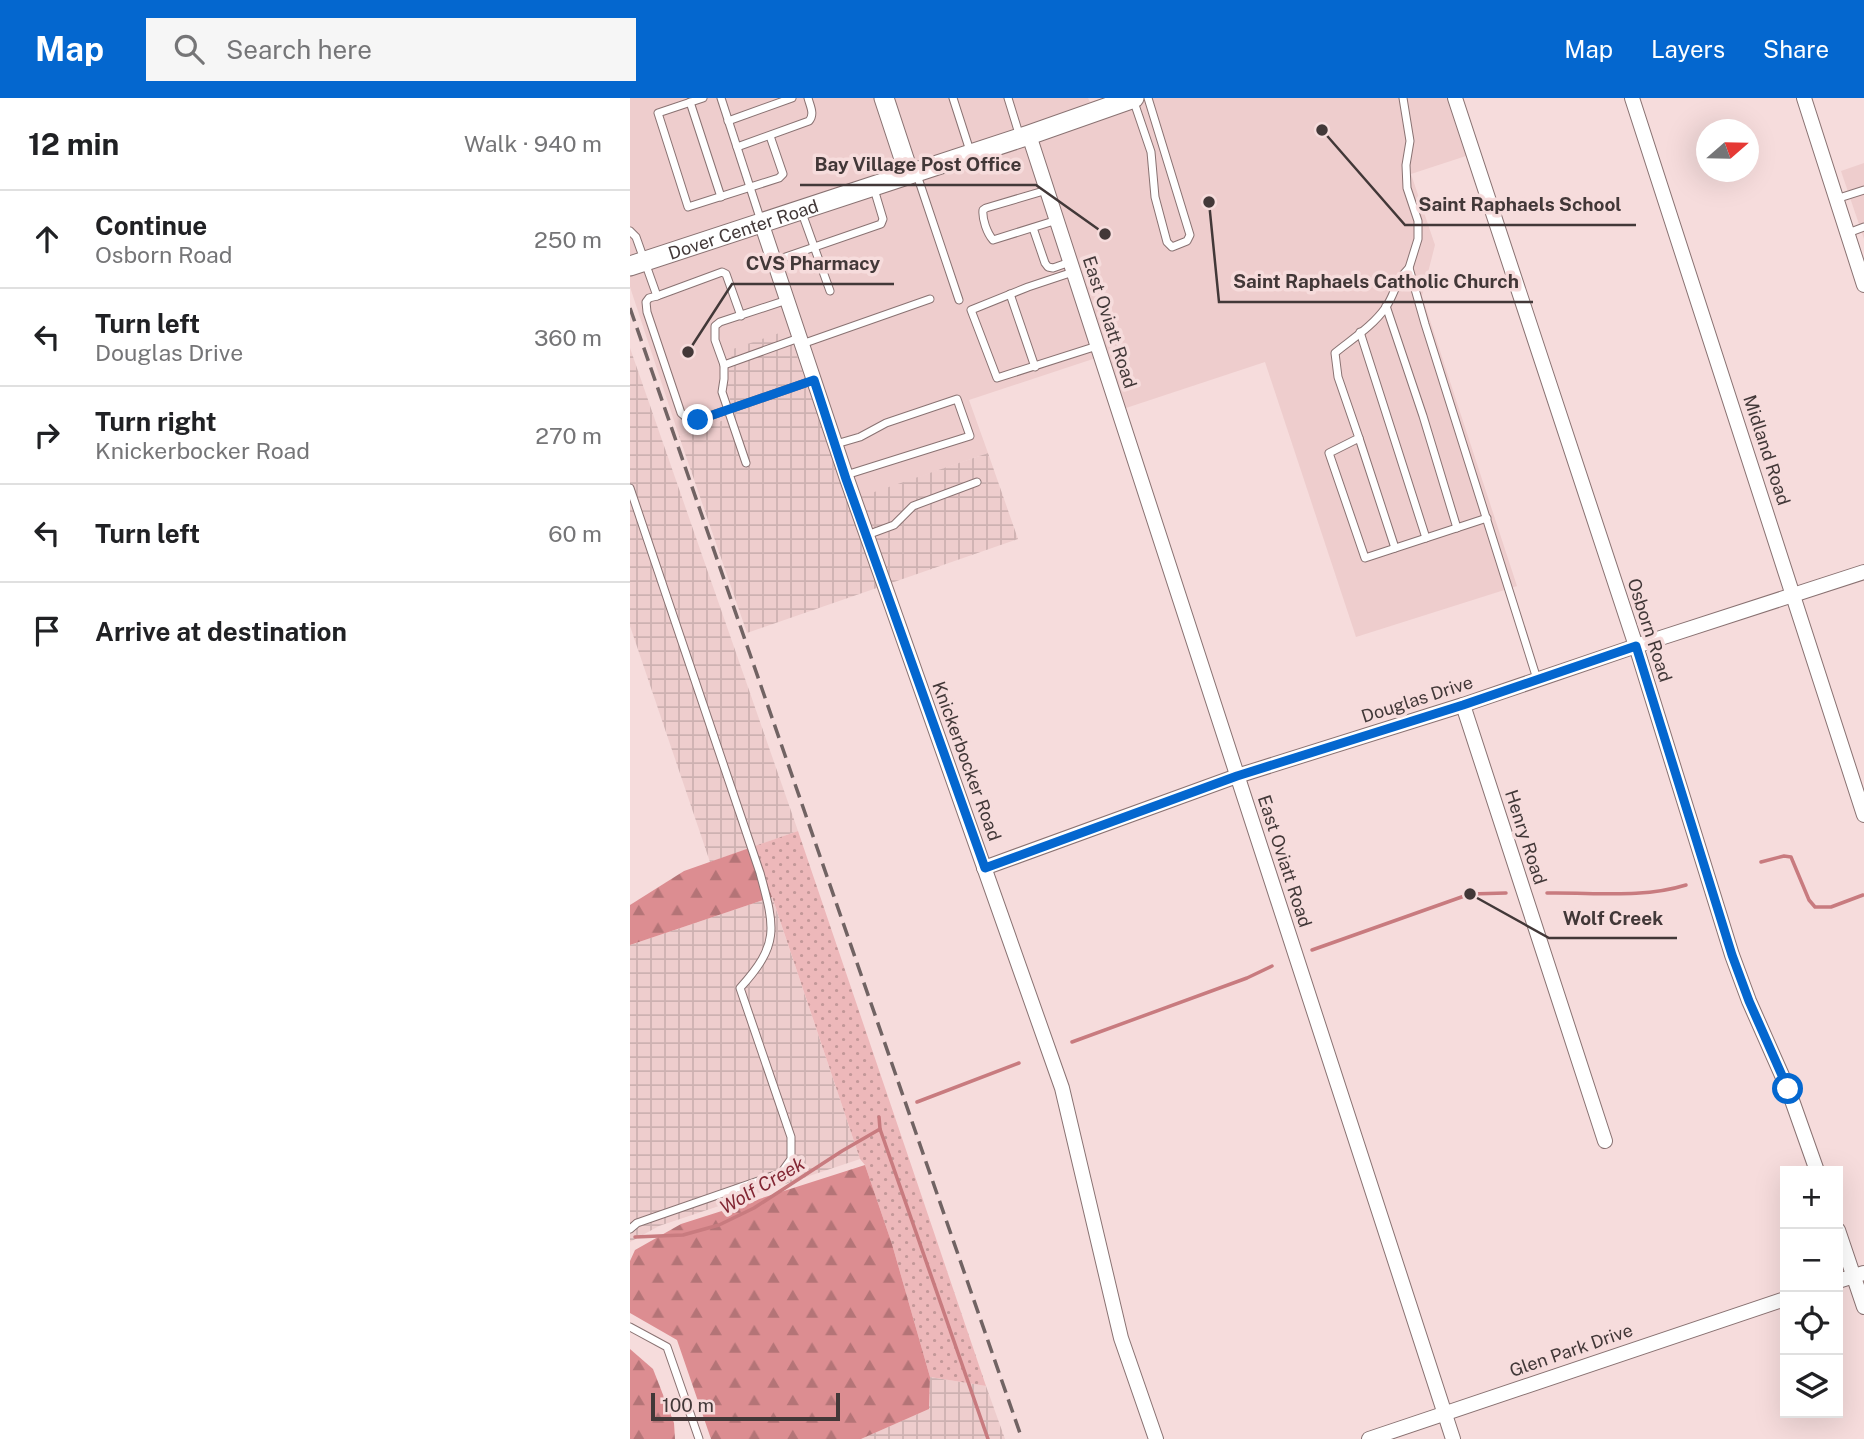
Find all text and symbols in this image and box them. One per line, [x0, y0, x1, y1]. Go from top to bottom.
search box [146, 18, 636, 81]
text: Map [35, 30, 104, 68]
icon: search [170, 30, 208, 68]
text: Search here [226, 34, 372, 65]
text: Map [1564, 35, 1613, 63]
text: Layers [1651, 35, 1725, 63]
text: Share [1763, 35, 1829, 63]
north arrow [1696, 119, 1759, 182]
text: 12 min [28, 126, 119, 162]
text: Walk · 940 m [464, 130, 602, 157]
callout: Bay Village Post Office [800, 145, 1036, 185]
text: Bay Village Post Office [814, 153, 1022, 175]
callout: Saint Raphaels School [1405, 185, 1636, 225]
text: Saint Raphaels School [1418, 193, 1622, 215]
street label: Dover Center Road [665, 194, 821, 263]
text: Continue [95, 210, 207, 241]
icon: ahead [28, 220, 66, 258]
text: 250 m [534, 226, 602, 253]
text: Osborn Road [95, 241, 232, 268]
callout: CVS Pharmacy [732, 244, 894, 284]
text: CVS Pharmacy [746, 252, 880, 274]
street label: East Oviatt Road [1079, 253, 1141, 391]
callout: Saint Raphaels Catholic Church [1219, 262, 1533, 302]
text: Saint Raphaels Catholic Church [1233, 270, 1519, 292]
text: Turn left [95, 308, 200, 339]
icon: left [28, 318, 66, 356]
text: 360 m [534, 324, 602, 351]
text: Douglas Drive [95, 339, 243, 366]
street label: Midland Road [1739, 392, 1795, 508]
route end [682, 404, 713, 435]
text: Turn right [95, 406, 217, 437]
icon: right [28, 416, 66, 454]
text: 270 m [535, 422, 602, 449]
text: Knickerbocker Road [95, 437, 310, 464]
icon: left [28, 514, 66, 552]
text: Turn left [95, 518, 200, 549]
text: 60 m [548, 520, 602, 547]
street label: Osborn Road [1623, 576, 1677, 684]
icon: arrive [28, 612, 66, 650]
text: Arrive at destination [95, 616, 347, 647]
street label: Douglas Drive [1359, 671, 1475, 727]
street label: Knickerbocker Road [928, 678, 1006, 844]
street label: Henry Road [1501, 787, 1551, 887]
street label: East Oviatt Road [1254, 792, 1316, 930]
callout: Wolf Creek [1549, 898, 1677, 938]
text: Wolf Creek [1563, 907, 1663, 929]
route start [1772, 1073, 1803, 1104]
water label: Wolf Creek [716, 1152, 809, 1218]
map controls [1780, 1166, 1843, 1418]
button: + [1780, 1166, 1843, 1229]
button: − [1780, 1229, 1843, 1292]
button: locate [1780, 1292, 1843, 1355]
street label: Glen Park Drive [1507, 1319, 1635, 1381]
button: layers [1780, 1355, 1843, 1418]
scale bar [651, 1390, 840, 1422]
text: 100 m [662, 1394, 714, 1416]

